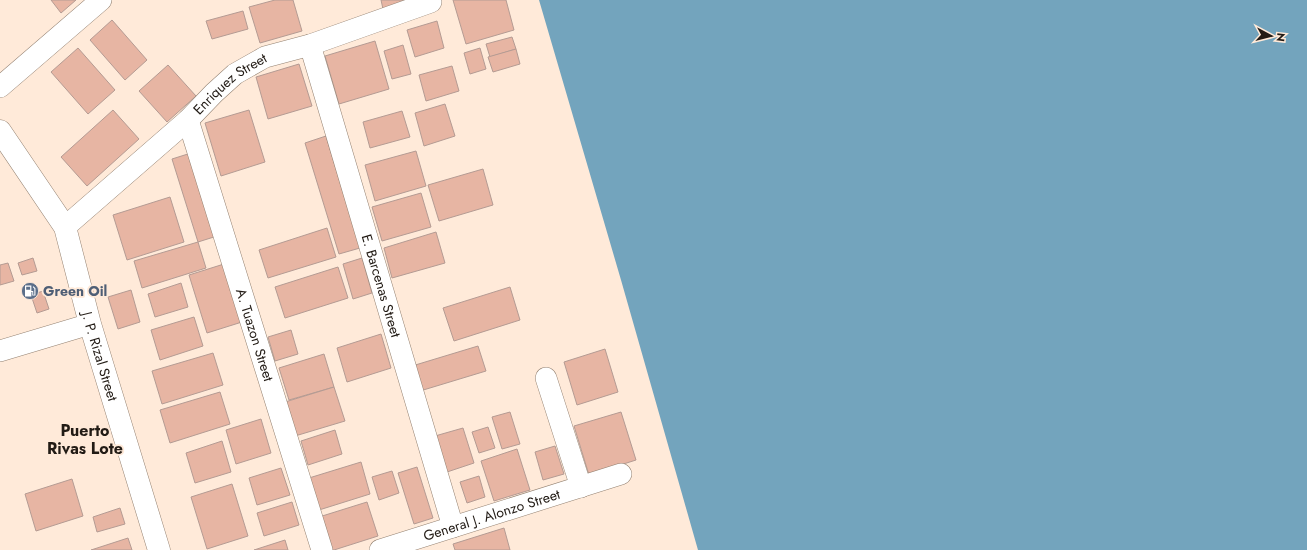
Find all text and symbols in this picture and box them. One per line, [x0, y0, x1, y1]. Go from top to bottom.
north arrow [1251, 16, 1291, 56]
text: N [1272, 32, 1289, 43]
street label: Enriquez Street [188, 48, 271, 119]
street label: E. Barcenas Street [357, 232, 406, 340]
fuel station icon: Green Oil [20, 281, 40, 301]
place label: Green Oil [43, 281, 107, 301]
street label: A. Tuazon Street [231, 286, 279, 384]
street label: J. P. Rizal Street [77, 308, 123, 404]
district label: Puerto Rivas Lote [47, 419, 123, 460]
street label: General J. Alonzo Street [421, 484, 563, 546]

